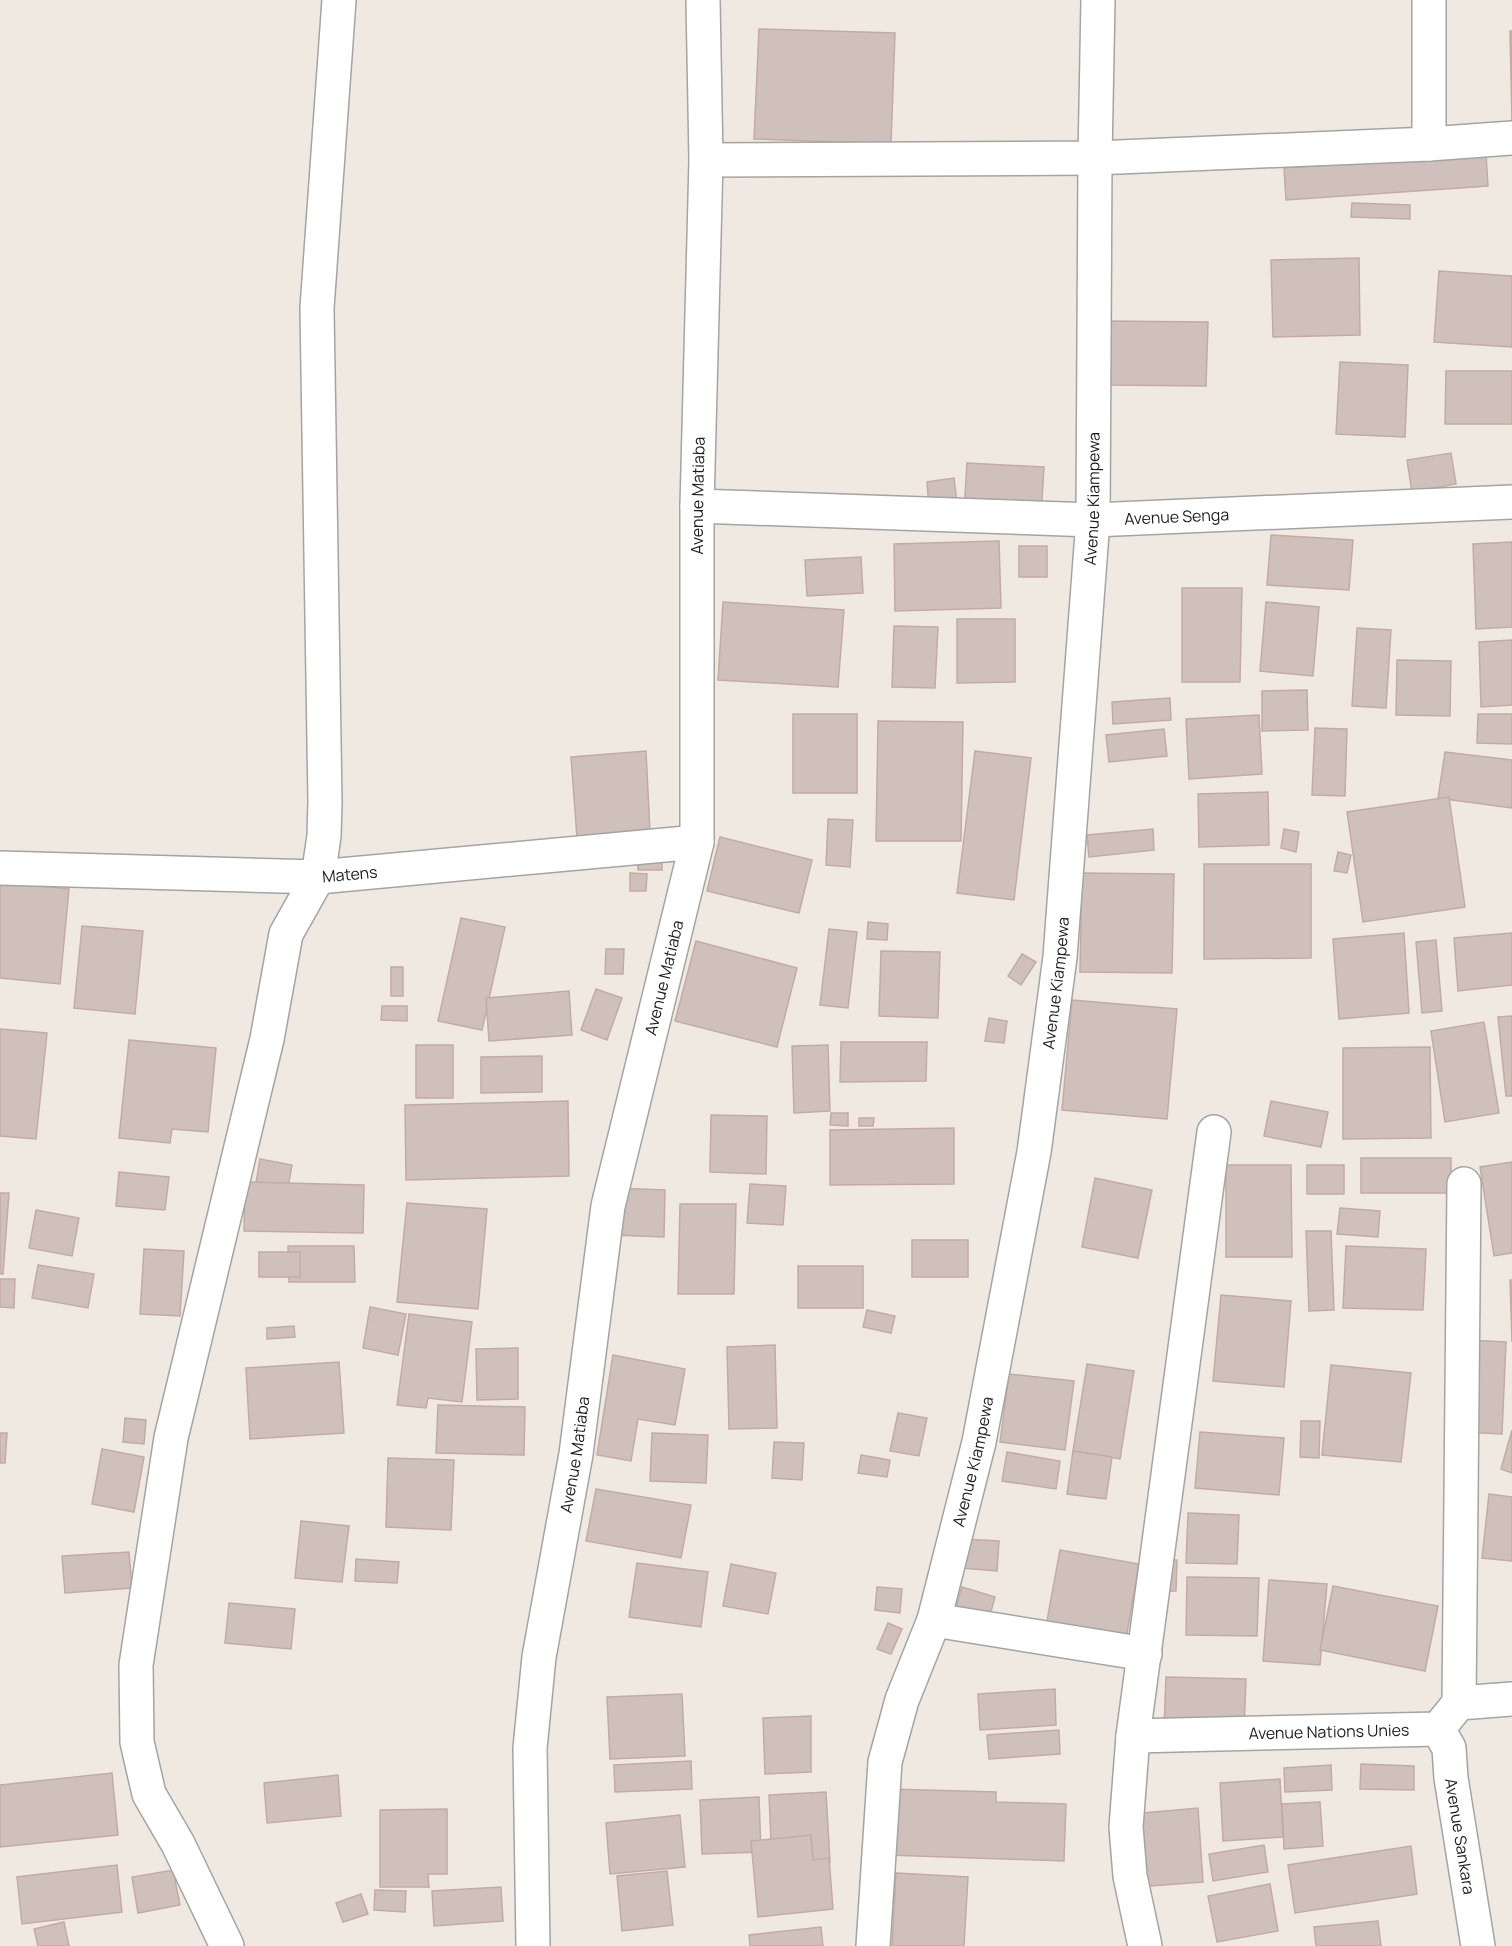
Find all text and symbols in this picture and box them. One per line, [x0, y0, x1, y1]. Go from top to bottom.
street label: Avenue Kiampewa [1079, 432, 1104, 566]
street label: Avenue Matiaba [686, 436, 710, 554]
street label: Avenue Senga [1124, 503, 1230, 530]
street label: Matens [321, 861, 378, 888]
street label: Avenue Kiampewa [1037, 916, 1074, 1050]
street label: Avenue Matiaba [639, 918, 689, 1037]
street label: Avenue Matiaba [554, 1395, 594, 1515]
street label: Avenue Kiampewa [947, 1395, 998, 1529]
street label: Avenue Nations Unies [1248, 1719, 1410, 1744]
street label: Avenue Sankara [1440, 1776, 1481, 1896]

